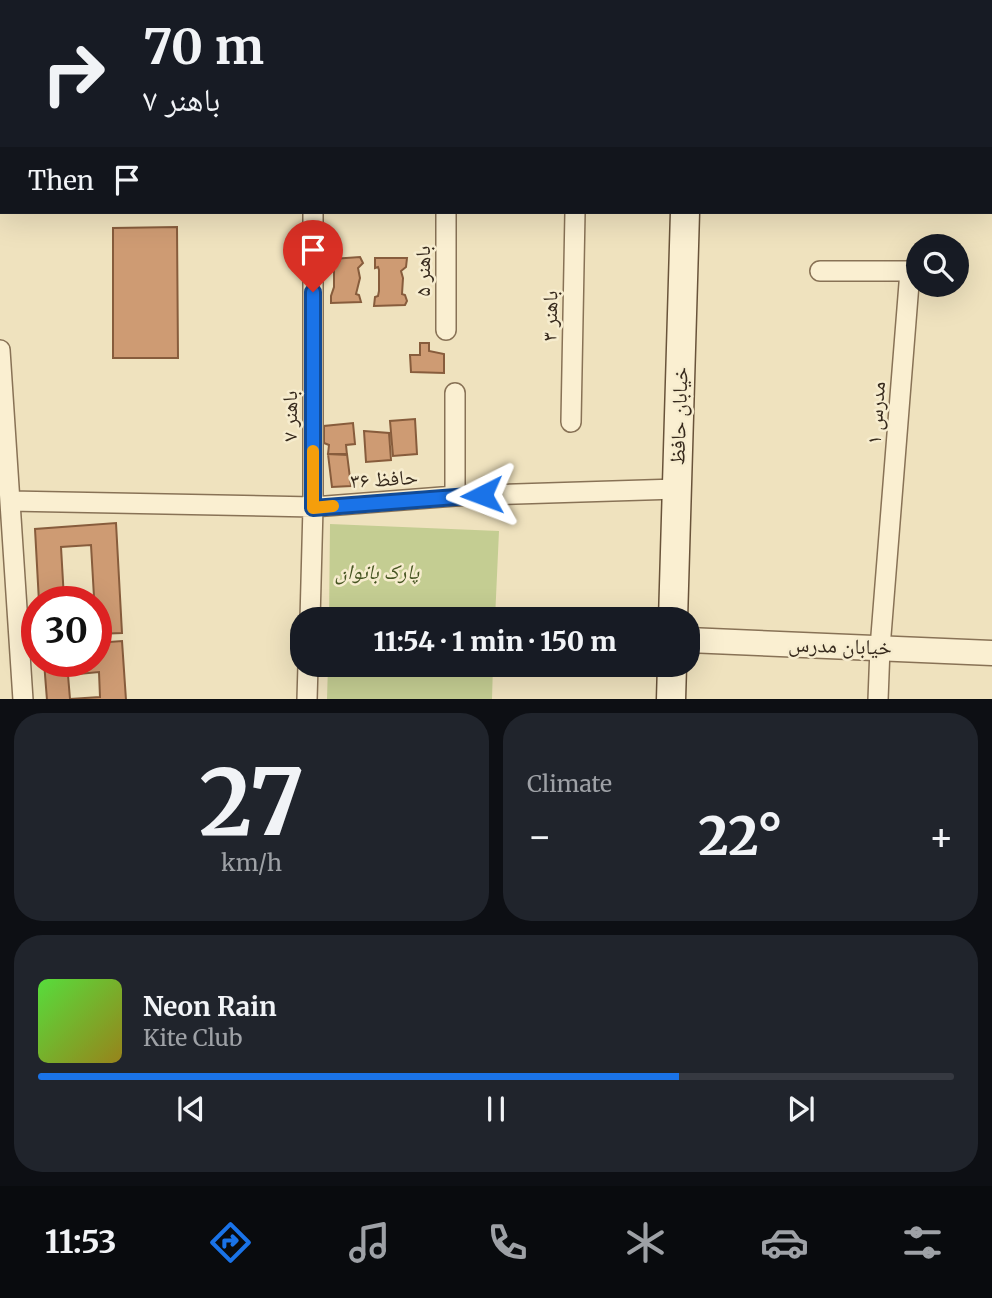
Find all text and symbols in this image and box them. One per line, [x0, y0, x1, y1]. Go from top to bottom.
text: 70 m [143, 16, 264, 77]
icon: right [28, 28, 119, 119]
text: باهنر ۷ [143, 80, 220, 120]
icon: arrive [108, 161, 146, 199]
text: Then [28, 164, 94, 197]
pin [283, 220, 343, 292]
icon: arrive [294, 231, 332, 269]
map controls [906, 234, 969, 297]
button: search [906, 234, 969, 297]
street label: باهنر ۵ [409, 246, 436, 296]
street label: باهنر ۳ [536, 290, 563, 342]
street label: خیابان حافظ [663, 366, 694, 466]
street label: مدرس ۱ [860, 380, 891, 445]
street label: باهنر ۷ [276, 391, 303, 441]
position arrow [445, 458, 519, 532]
street label: حافظ ۳۶ [349, 463, 419, 494]
park label: پارک بانوان [335, 558, 420, 585]
speed limit sign: 30 [21, 586, 112, 677]
text: 11:54 · 1 min · 150 m [373, 625, 617, 658]
street label: خیابان مدرس [788, 630, 892, 661]
text: 27 [199, 745, 304, 860]
text: Climate [527, 769, 612, 798]
text: 22° [698, 804, 783, 869]
text: − [527, 813, 552, 860]
text: + [929, 813, 954, 860]
text: km/h [221, 848, 282, 877]
text: Neon Rain [143, 990, 277, 1023]
text: Kite Club [143, 1023, 242, 1052]
icon: previous [172, 1090, 210, 1128]
icon: pause [477, 1090, 515, 1128]
icon: next [782, 1090, 820, 1128]
icon: directions [206, 1218, 255, 1267]
icon: music [345, 1218, 394, 1267]
icon: phone [483, 1218, 532, 1267]
icon: climate [621, 1218, 670, 1267]
icon: car [760, 1218, 809, 1267]
icon: filters [898, 1218, 947, 1267]
text: 11:53 [45, 1222, 117, 1262]

